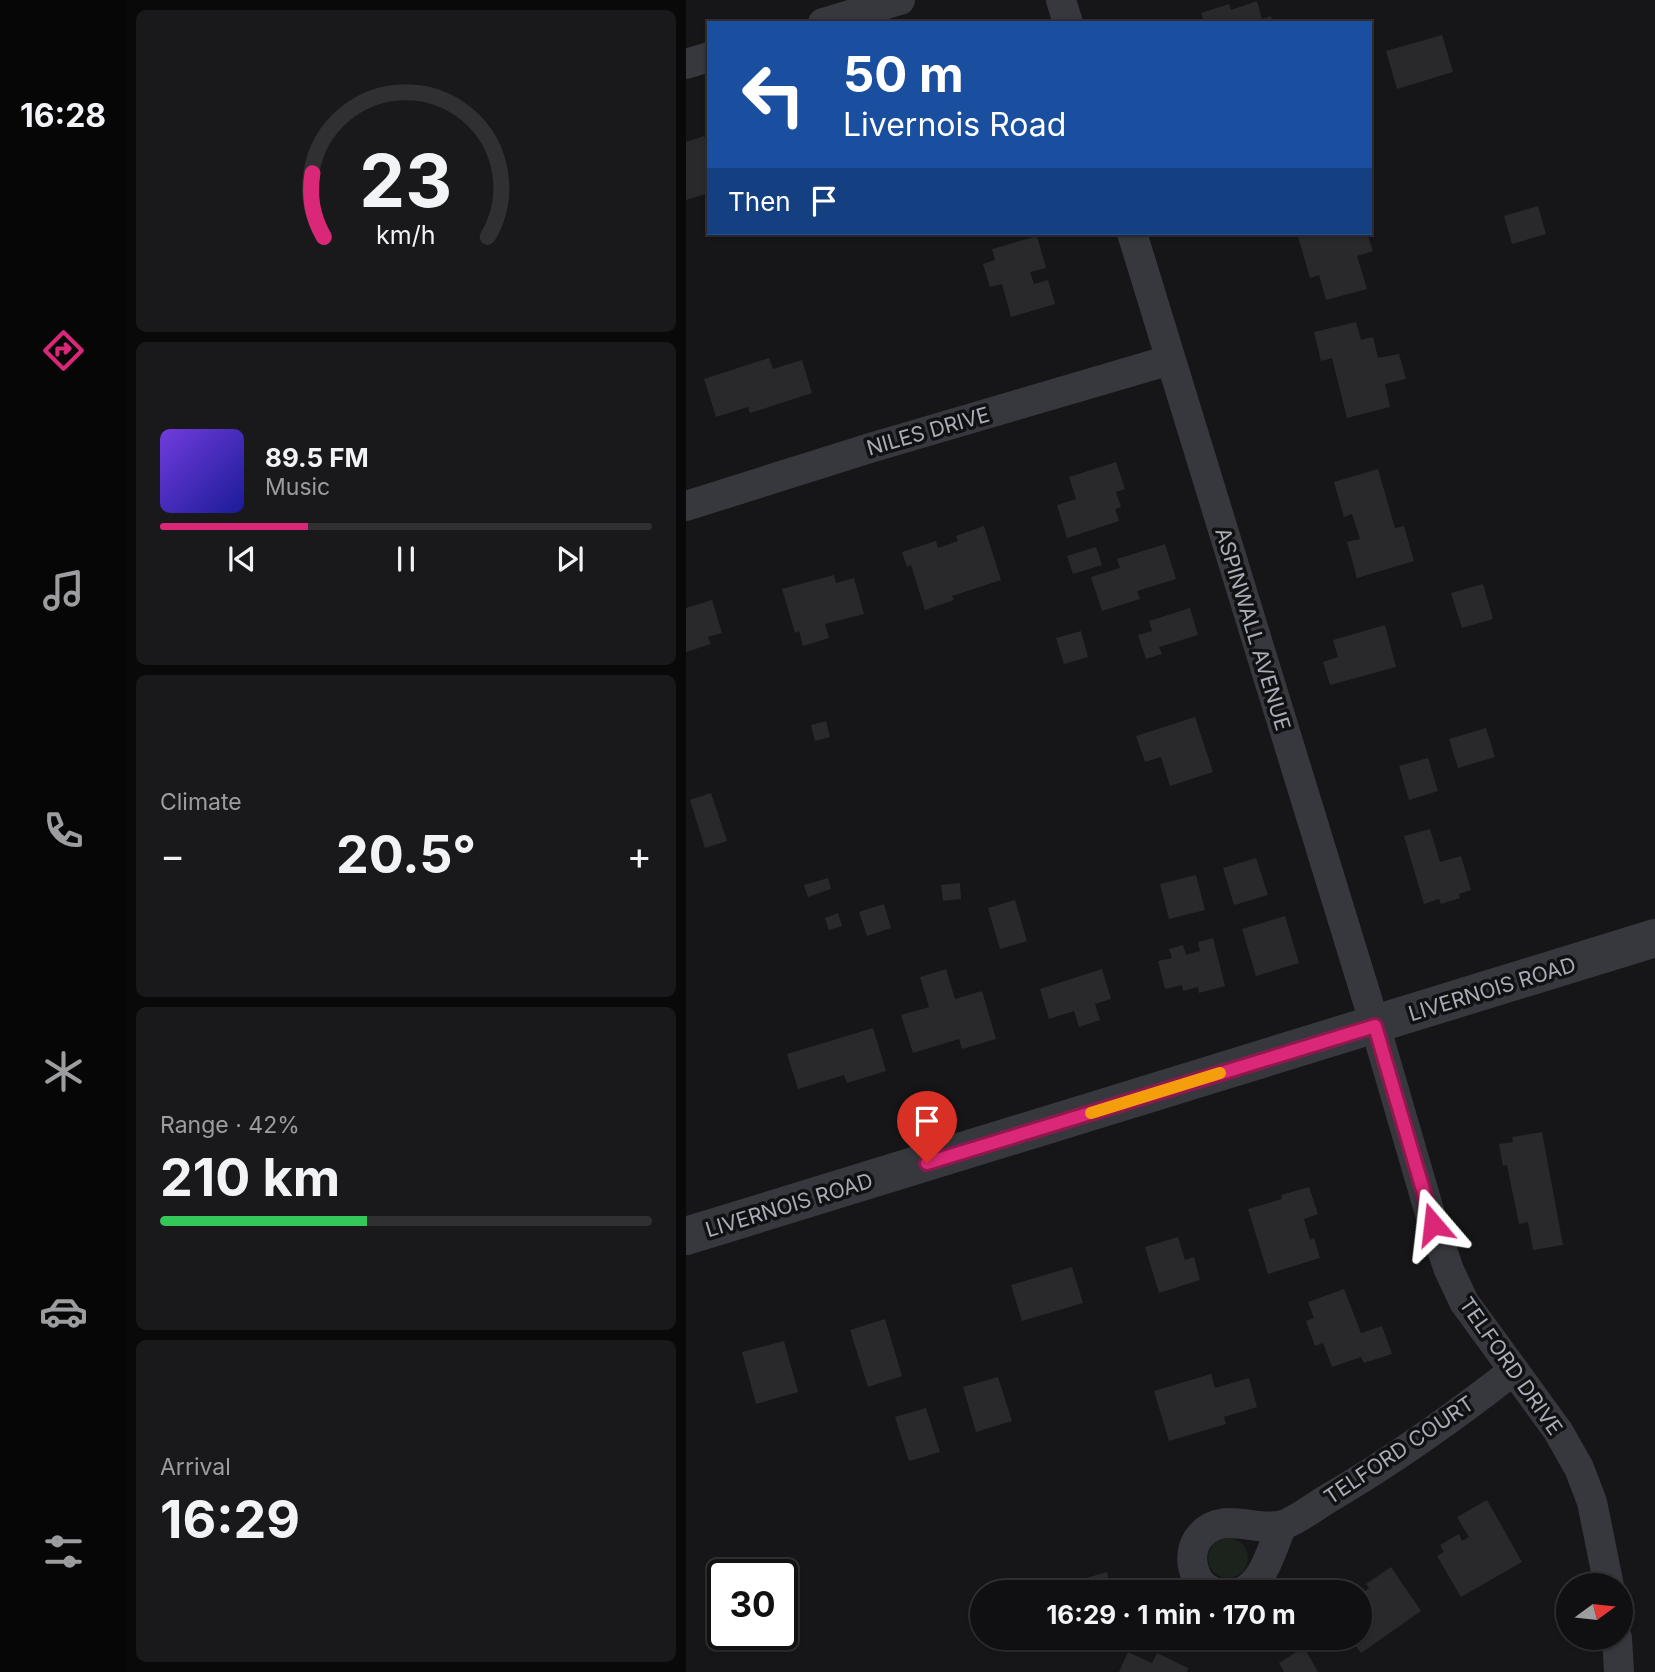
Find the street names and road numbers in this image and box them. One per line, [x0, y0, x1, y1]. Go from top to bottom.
street label: NILES DRIVE [864, 402, 992, 460]
street label: ASPINWALL AVENUE [1210, 525, 1296, 733]
street label: LIVERNOIS ROAD [1405, 952, 1579, 1026]
street label: LIVERNOIS ROAD [702, 1168, 876, 1242]
street label: TELFORD DRIVE [1454, 1292, 1568, 1440]
street label: TELFORD COURT [1319, 1391, 1479, 1509]

